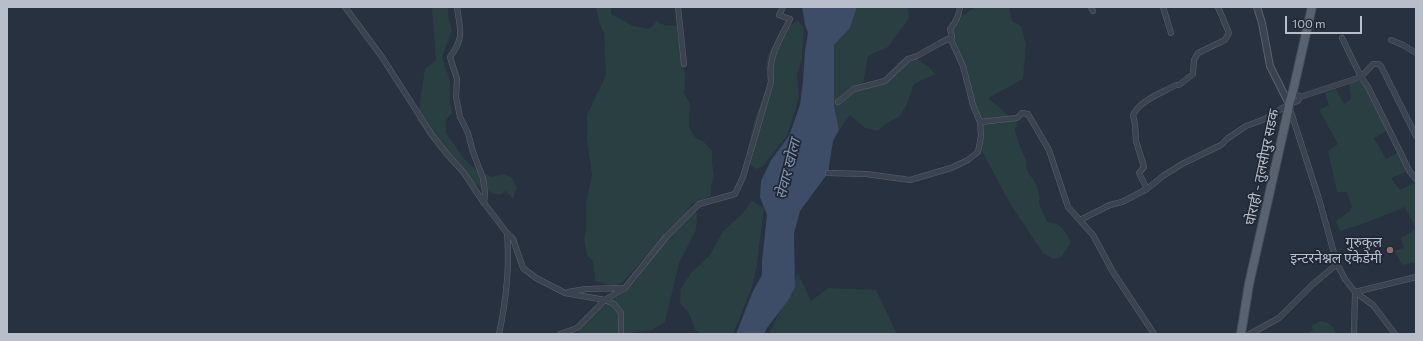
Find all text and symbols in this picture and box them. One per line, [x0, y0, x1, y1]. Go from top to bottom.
scale bar [1287, 8, 1364, 34]
text: 100 m [1292, 16, 1326, 30]
street label: घोराही - तुलसीपुर सडक [1241, 107, 1283, 227]
water label: सेवार खोला [772, 137, 804, 201]
place label: गुरुकुल इन्टरनेश्नल एकेडेमी [1290, 234, 1382, 266]
marker: गुरुकुल इन्टरनेश्नल एकेडेमी [1385, 245, 1395, 255]

